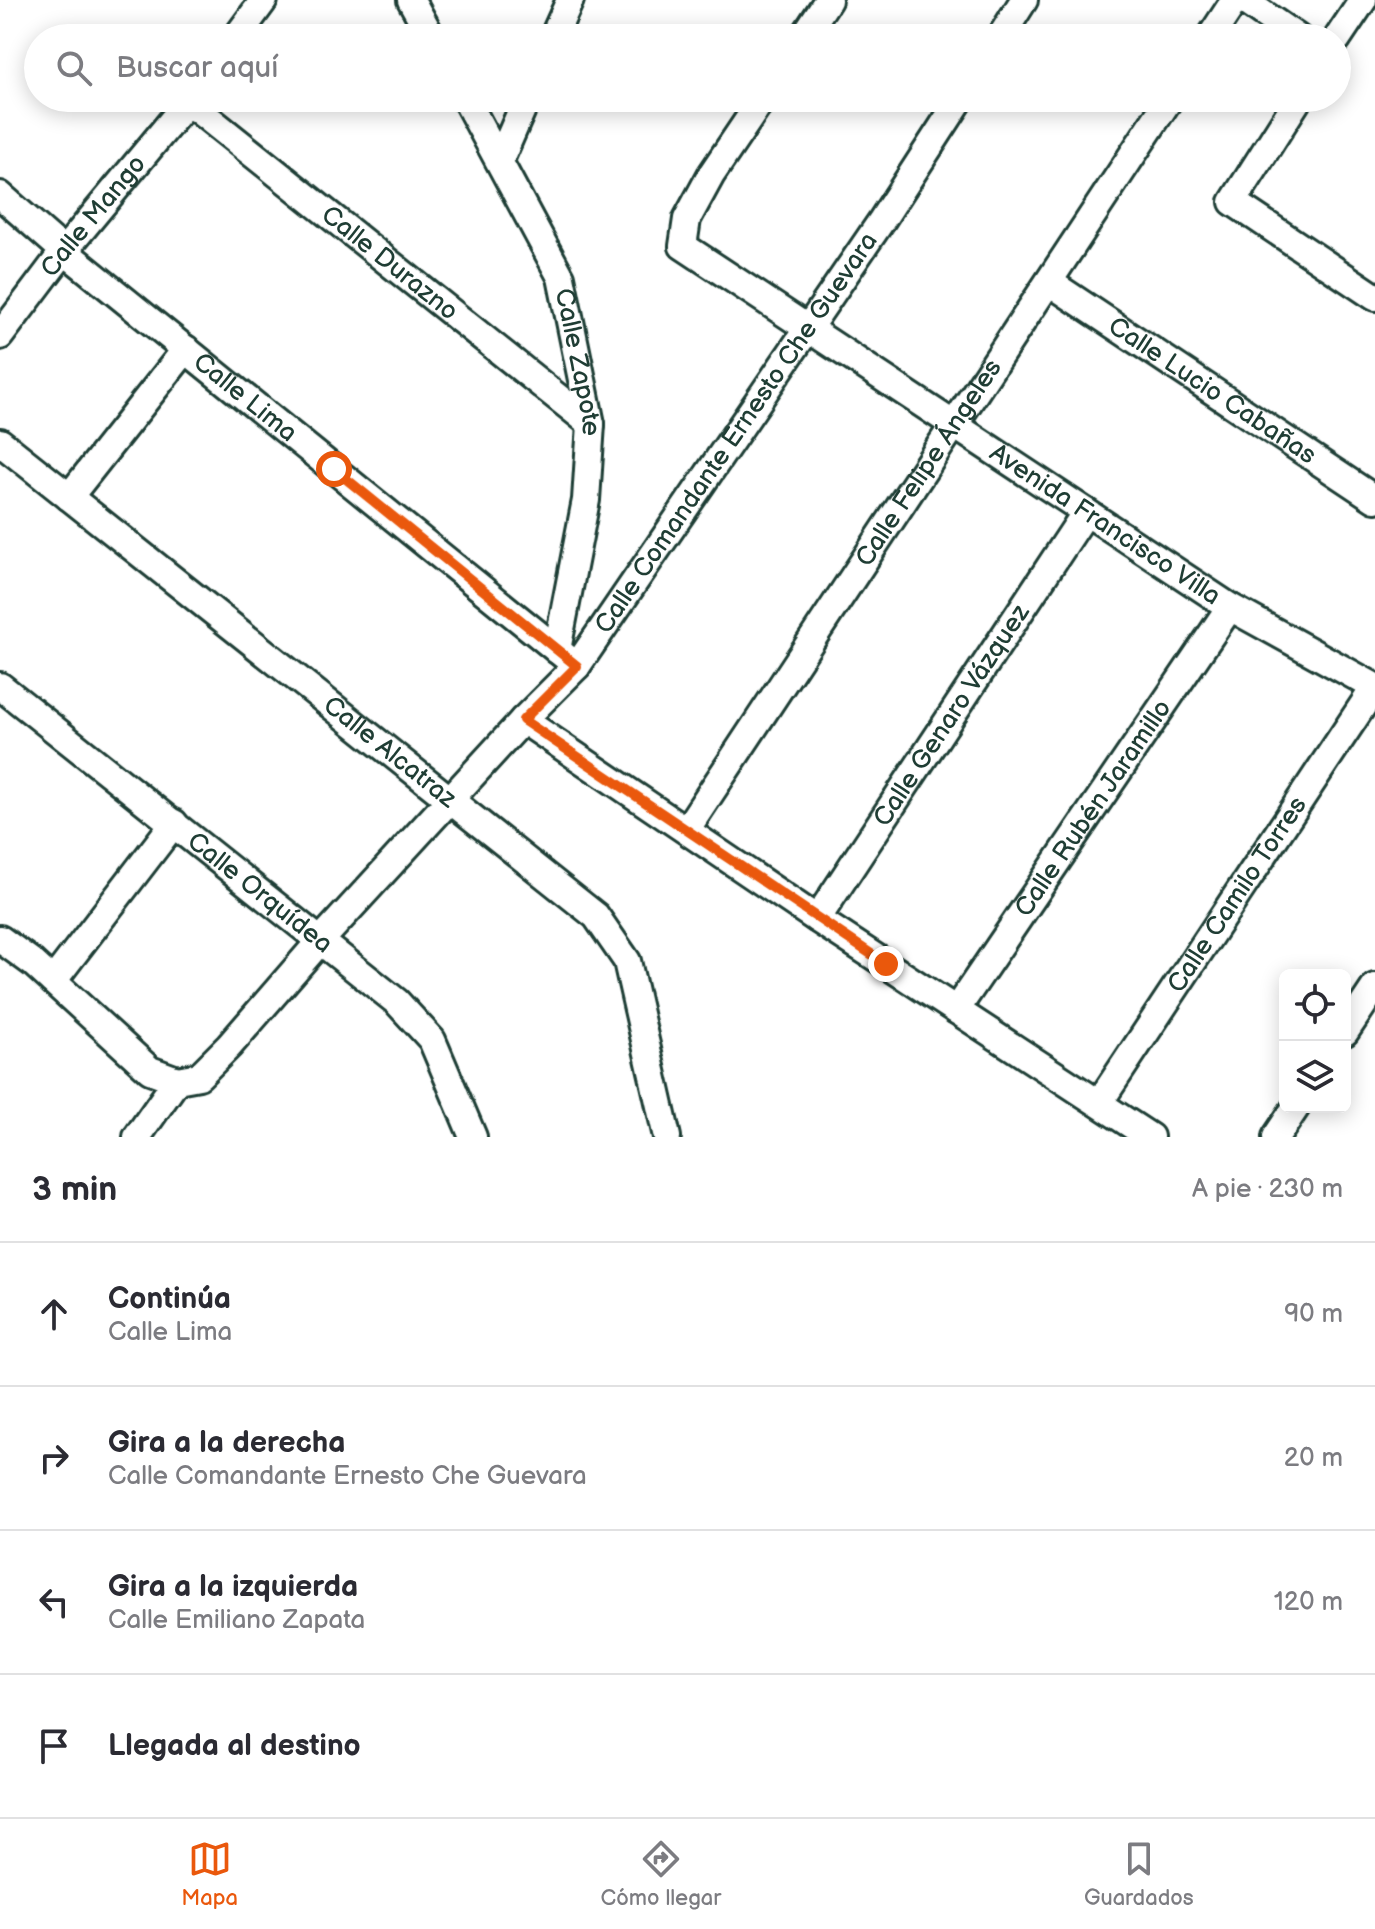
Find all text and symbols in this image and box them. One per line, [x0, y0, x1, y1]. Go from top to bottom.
search box [24, 24, 1351, 112]
icon: search [52, 46, 96, 90]
text: Buscar aquí [116, 50, 278, 86]
street label: Calle Mango [34, 149, 153, 283]
street label: Calle Durazno [315, 199, 464, 327]
street label: Calle Comandante Ernesto Che Guevara [588, 227, 884, 639]
street label: Calle Zapote [548, 286, 607, 437]
street label: Calle Lucio Cabañas [1102, 310, 1322, 471]
street label: Calle Lima [187, 346, 303, 449]
street label: Calle Felipe Ángeles [849, 353, 1008, 572]
street label: Avenida Francisco Villa [984, 437, 1226, 612]
route start [316, 451, 352, 487]
street label: Calle Genaro Vázquez [867, 598, 1036, 832]
street label: Calle Alcatraz [317, 690, 463, 815]
street label: Calle Rubén Jaramillo [1008, 694, 1178, 923]
street label: Calle Camilo Torres [1161, 791, 1313, 999]
street label: Calle Orquídea [181, 826, 339, 960]
route end [868, 946, 904, 982]
map controls [1279, 969, 1351, 1113]
button: locate [1279, 969, 1351, 1041]
button: layers [1279, 1041, 1351, 1113]
text: 3 min [32, 1169, 117, 1210]
text: A pie · 230 m [1192, 1174, 1343, 1205]
text: Continúa [108, 1281, 231, 1317]
icon: ahead [32, 1292, 76, 1336]
text: 90 m [1284, 1299, 1343, 1330]
text: Calle Lima [108, 1317, 232, 1348]
text: Gira a la derecha [108, 1425, 345, 1461]
icon: right [32, 1436, 76, 1480]
text: 20 m [1284, 1443, 1343, 1474]
text: Calle Comandante Ernesto Che Guevara [108, 1461, 587, 1492]
text: Gira a la izquierda [108, 1569, 358, 1605]
icon: left [32, 1580, 76, 1624]
text: 120 m [1274, 1587, 1343, 1618]
text: Calle Emiliano Zapata [108, 1605, 365, 1636]
icon: arrive [32, 1724, 76, 1768]
text: Llegada al destino [108, 1728, 361, 1764]
tab: Mapa [181, 1837, 238, 1912]
tab: Cómo llegar [601, 1837, 721, 1912]
tab: Guardados [1084, 1837, 1194, 1912]

